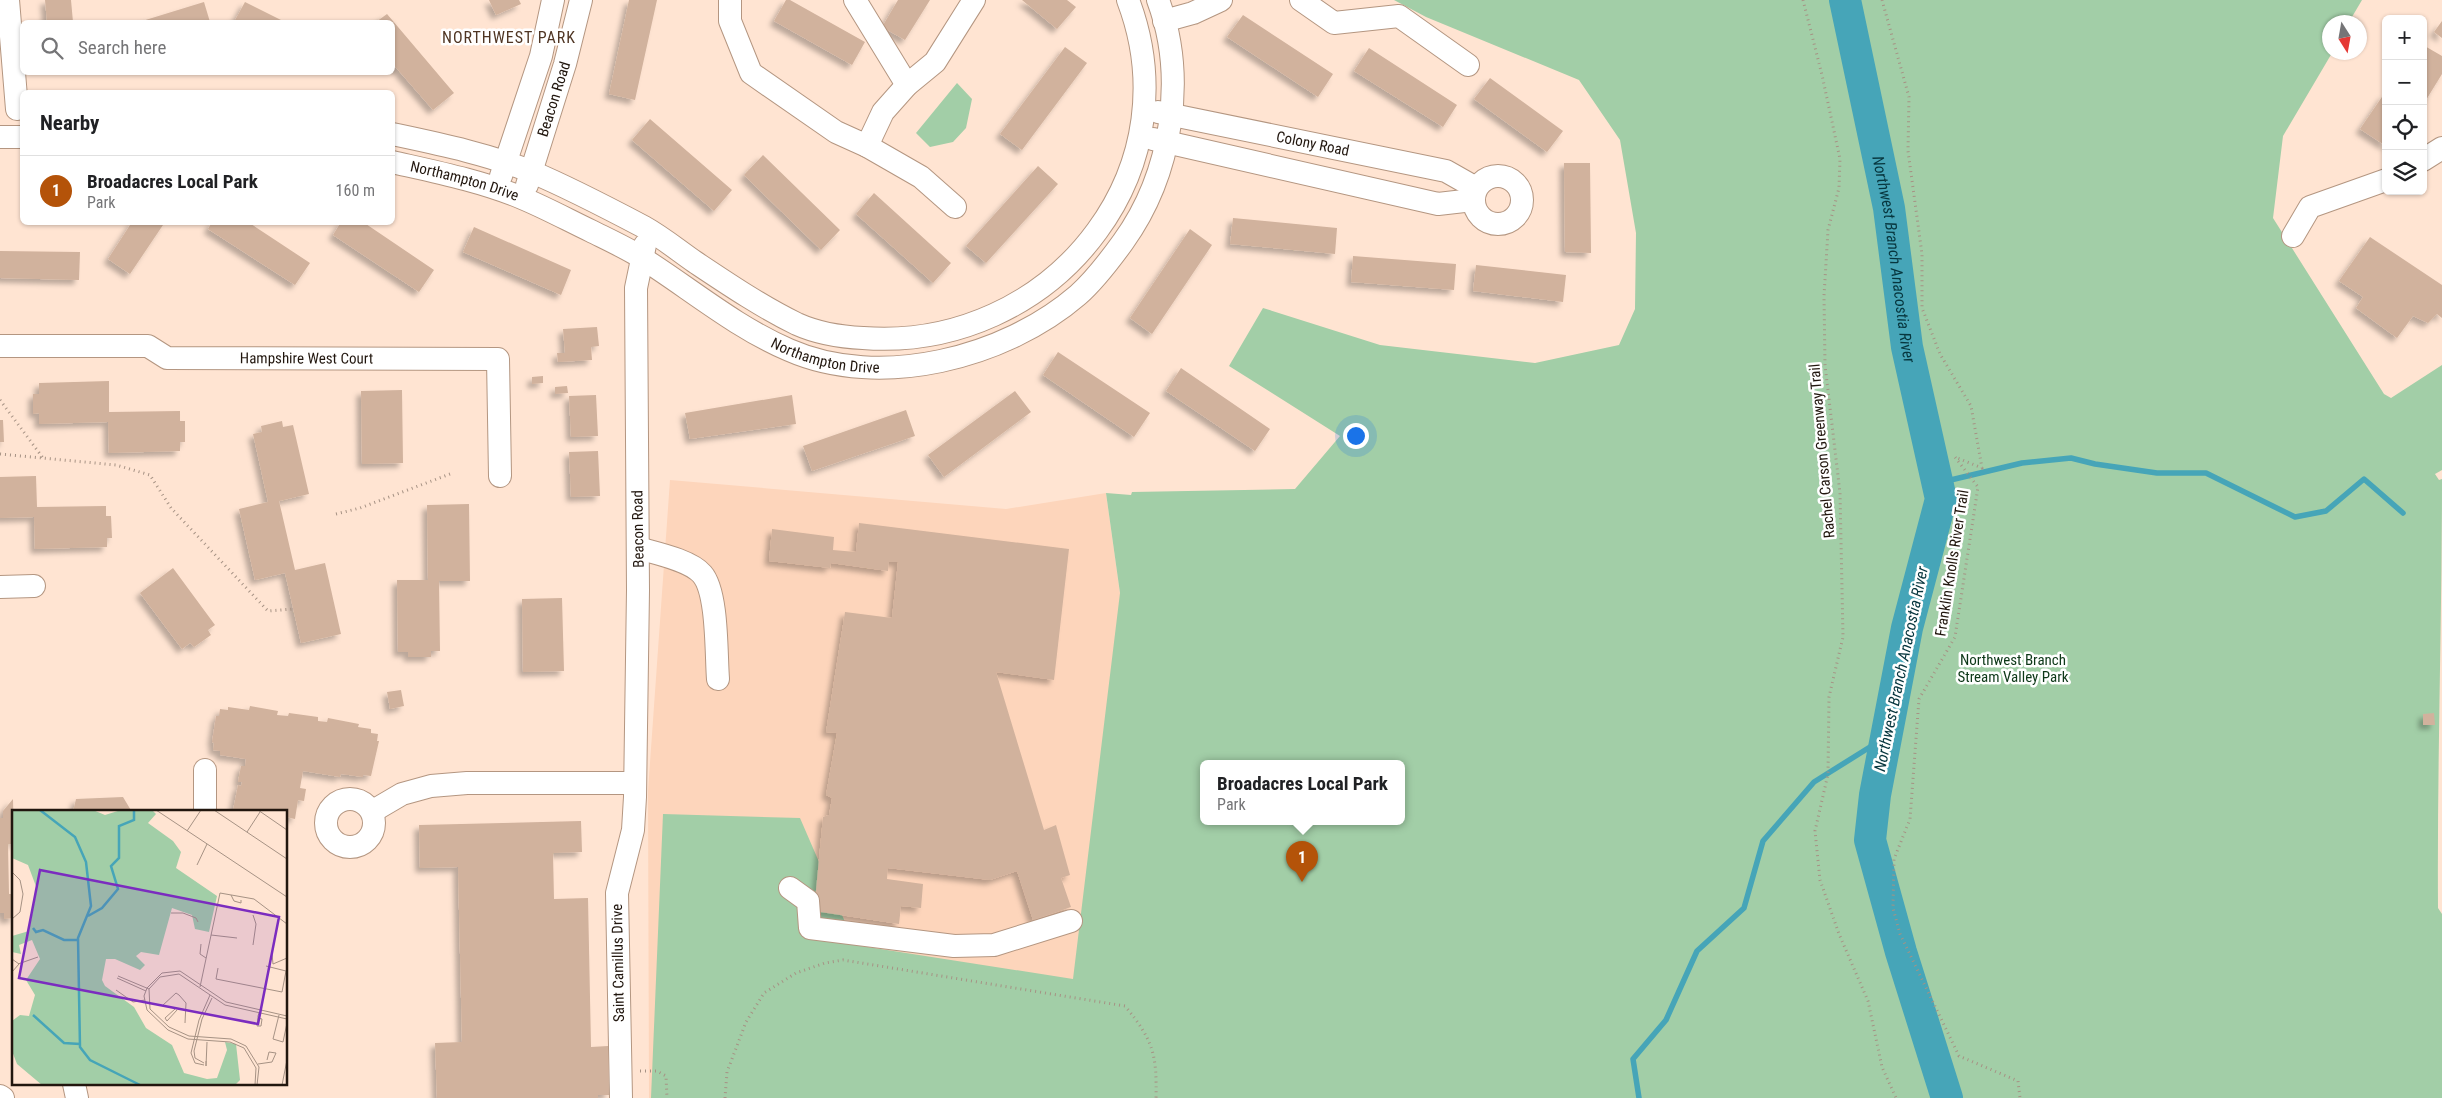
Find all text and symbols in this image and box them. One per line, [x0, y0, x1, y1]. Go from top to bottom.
north arrow [2322, 15, 2367, 60]
map controls [2382, 15, 2427, 195]
button: + [2382, 15, 2427, 60]
search box [20, 20, 395, 75]
district label: NORTHWEST PARK [442, 28, 576, 47]
icon: search [38, 34, 66, 62]
text: Search here [78, 36, 166, 59]
street label: Beacon Road [534, 59, 574, 139]
button: − [2382, 60, 2427, 105]
button: locate [2382, 105, 2427, 150]
text: Nearby [40, 111, 99, 135]
street label: Colony Road [1275, 127, 1351, 160]
button: layers [2382, 150, 2427, 195]
water label: Northwest Branch Anacostia River [1869, 154, 1920, 366]
street label: Northampton Drive [409, 157, 521, 205]
text: Broadacres Local Park [87, 170, 258, 193]
text: 1 [52, 181, 60, 200]
text: 160 m [336, 181, 375, 200]
text: Park [87, 193, 116, 212]
street label: Northampton Drive [768, 334, 880, 377]
street label: Hampshire West Court [240, 349, 373, 368]
street label: Rachel Carson Greenway Trail [1805, 363, 1839, 539]
your location [1343, 423, 1369, 449]
street label: Franklin Knolls River Trail [1932, 488, 1972, 638]
street label: Beacon Road [628, 490, 648, 568]
water label: Northwest Branch Anacostia River [1870, 564, 1932, 773]
park label: Northwest Branch Stream Valley Park [1957, 651, 2069, 686]
popup [1200, 760, 1405, 825]
text: Broadacres Local Park [1217, 772, 1388, 795]
text: Park [1217, 795, 1246, 814]
inset map [12, 810, 288, 1086]
pin: 1 [1286, 841, 1318, 882]
street label: Saint Camillus Drive [608, 904, 628, 1022]

